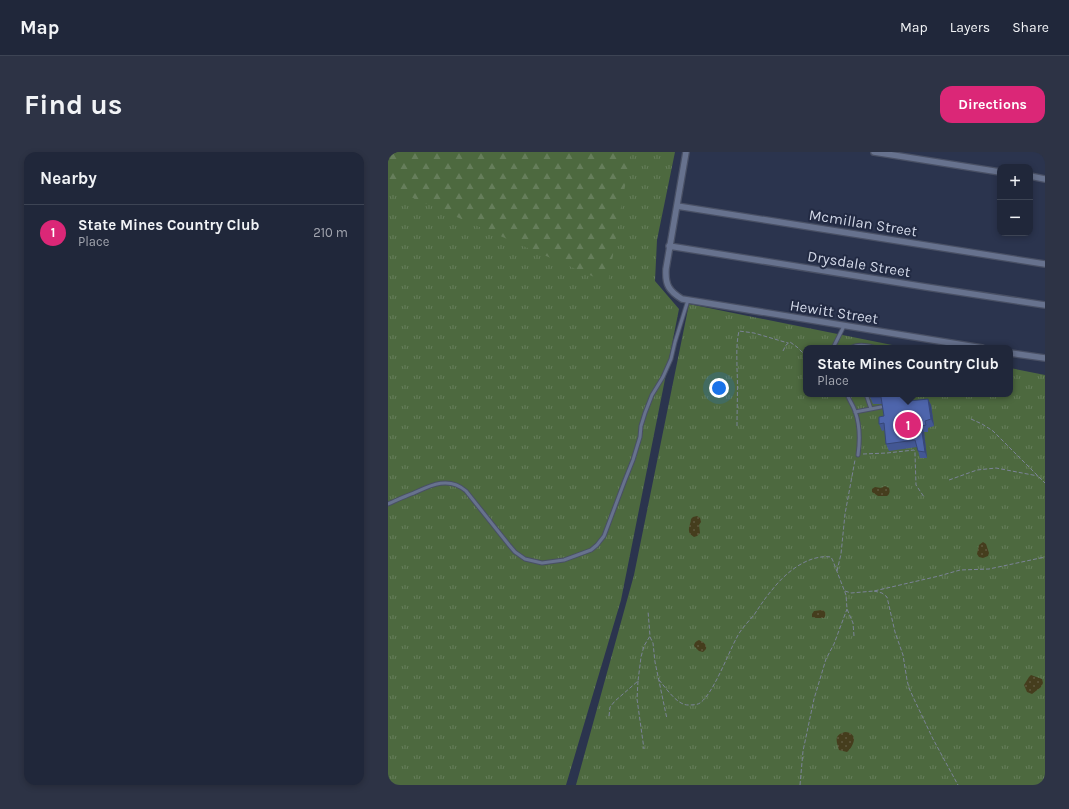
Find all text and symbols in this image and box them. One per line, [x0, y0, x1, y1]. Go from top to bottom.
text: Map [20, 17, 59, 39]
text: Map [900, 19, 928, 36]
text: Layers [950, 19, 990, 36]
text: Share [1012, 19, 1049, 36]
button: Directions [940, 86, 1045, 123]
text: Find us [24, 88, 123, 121]
map controls [997, 164, 1033, 236]
button: + [997, 164, 1033, 200]
text: Nearby [40, 168, 97, 188]
button: − [997, 200, 1033, 236]
street label: Mcmillan Street [808, 206, 919, 241]
text: State Mines Country Club [78, 216, 260, 234]
text: 1 [51, 225, 55, 240]
text: 210 m [313, 225, 348, 240]
text: Place [78, 234, 109, 249]
street label: Drysdale Street [806, 247, 912, 281]
street label: Hewitt Street [789, 296, 880, 328]
popup [803, 345, 1013, 397]
text: State Mines Country Club [817, 355, 999, 373]
text: Place [817, 373, 849, 388]
your location [709, 378, 729, 398]
pin: 1 [895, 410, 921, 440]

